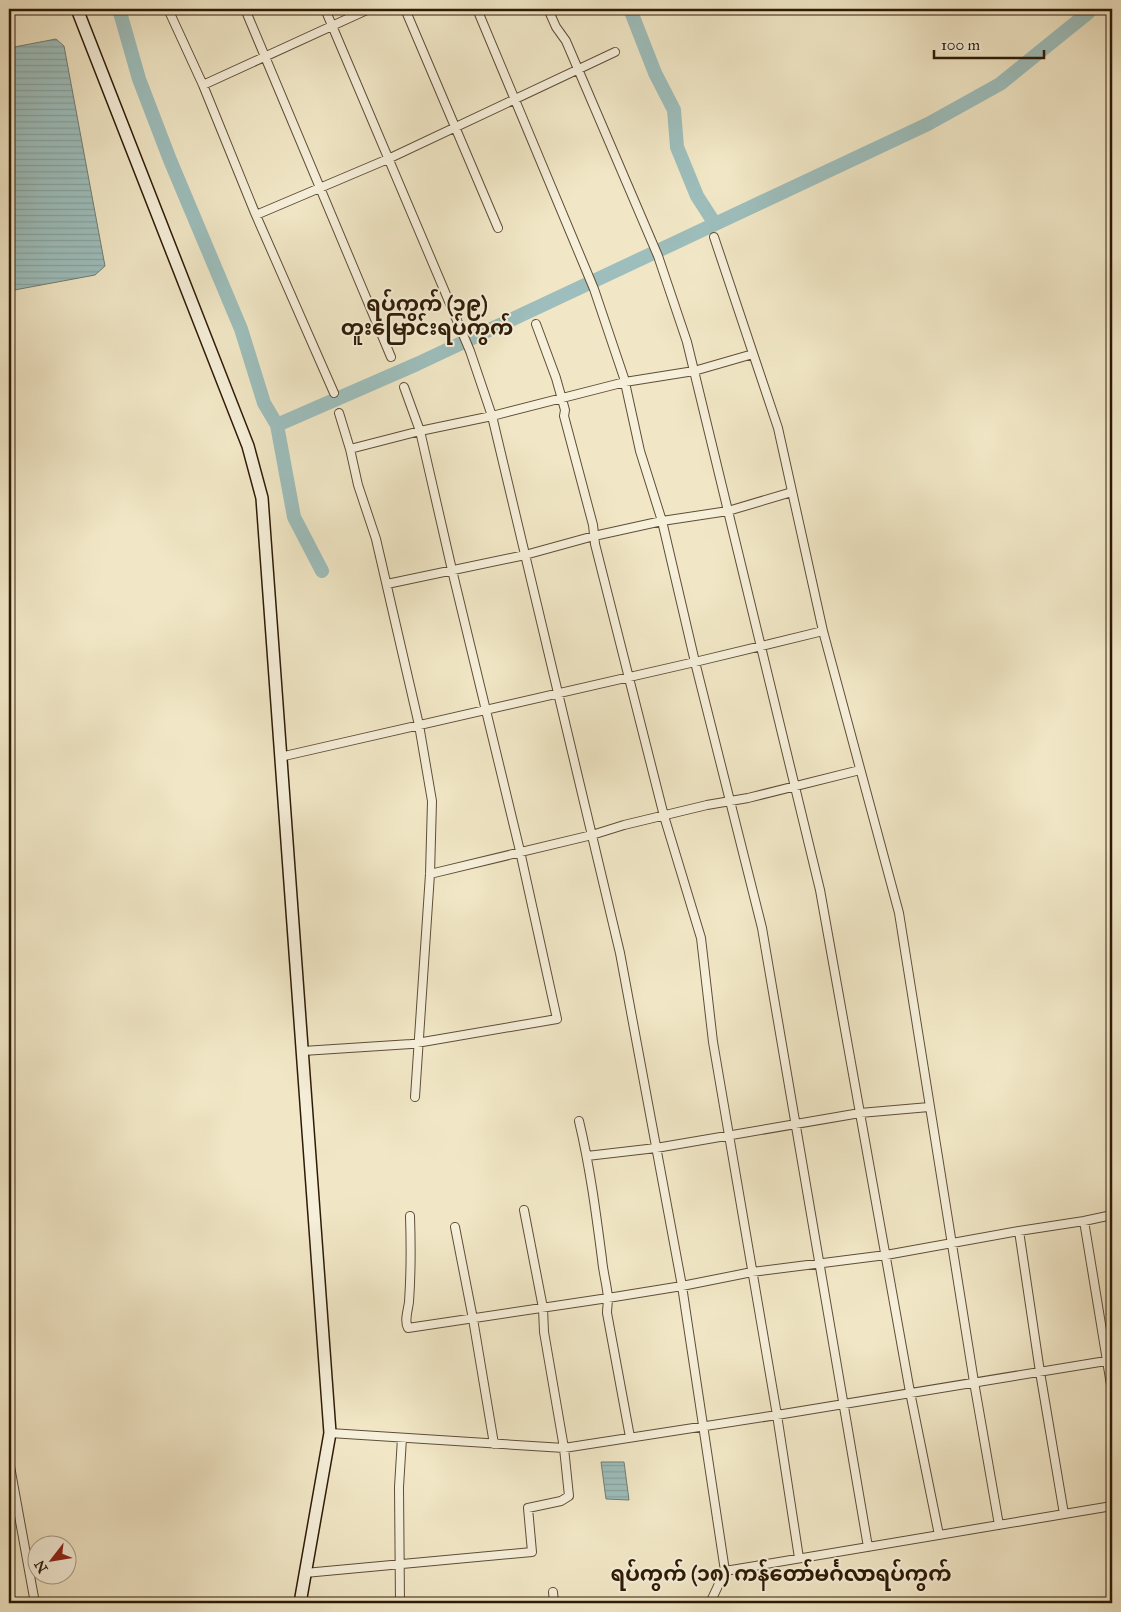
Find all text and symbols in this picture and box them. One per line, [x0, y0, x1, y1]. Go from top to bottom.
scale bar [934, 28, 1044, 60]
text: 100 m [941, 36, 981, 54]
district label: ရပ်ကွက် (၁၉) တူးမြောင်းရပ်ကွက် [341, 288, 513, 345]
north arrow [28, 1534, 78, 1584]
text: N [31, 1557, 52, 1576]
district label: ရပ်ကွက် (၁၈) ကန်တော်မင်္ဂလာရပ်ကွက် [611, 1558, 951, 1591]

